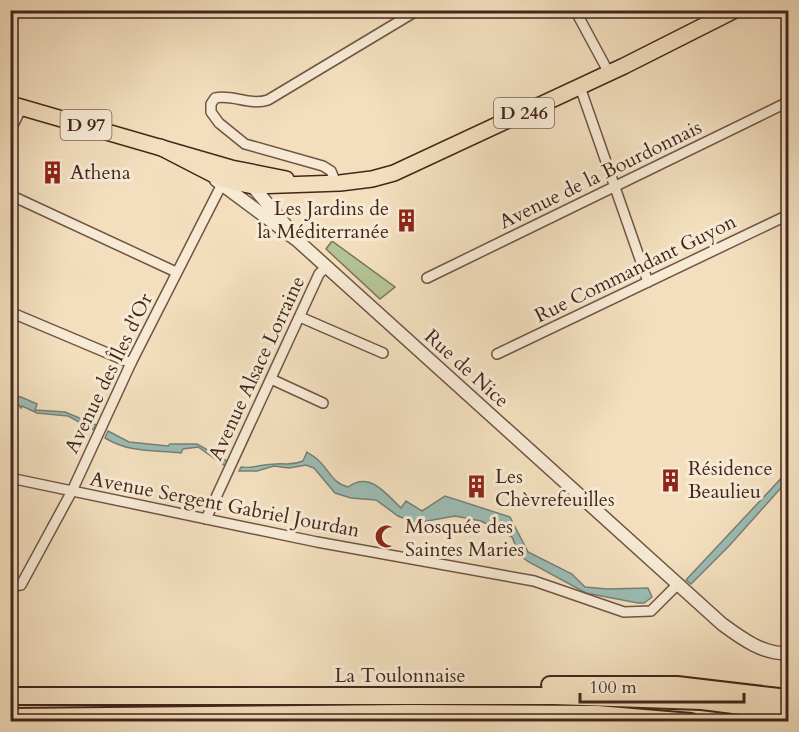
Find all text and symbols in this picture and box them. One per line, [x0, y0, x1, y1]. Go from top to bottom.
road number: D 246 [494, 98, 554, 128]
road number: D 97 [60, 110, 112, 140]
street label: Avenue de la Bourdonnais [494, 114, 706, 235]
building icon: Athena [39, 159, 65, 185]
place label: Athena [70, 159, 131, 186]
place label: Les Jardins de la Méditerranée [258, 195, 389, 245]
building icon: Les Jardins de la Méditerranée [394, 207, 420, 233]
street label: Rue Commandant Guyon [530, 208, 741, 329]
street label: Avenue Alsace Lorraine [202, 272, 311, 465]
street label: Avenue des Îles d'Or [58, 288, 159, 458]
street label: Rue de Nice [419, 323, 515, 414]
place label: Résidence Beaulieu [688, 455, 773, 505]
place label: Les Chèvrefeuilles [495, 463, 615, 513]
street label: Avenue Sergent Gabriel Jourdan [88, 465, 363, 544]
building icon: Résidence Beaulieu [657, 467, 683, 493]
building icon: Les Chèvrefeuilles [464, 474, 490, 500]
place label: Mosquée des Saintes Maries [405, 513, 524, 563]
mosque icon: Mosquée des Saintes Maries [374, 524, 400, 550]
street label: La Toulonnaise [334, 662, 466, 689]
scale bar [580, 666, 744, 704]
text: 100 m [589, 675, 637, 700]

